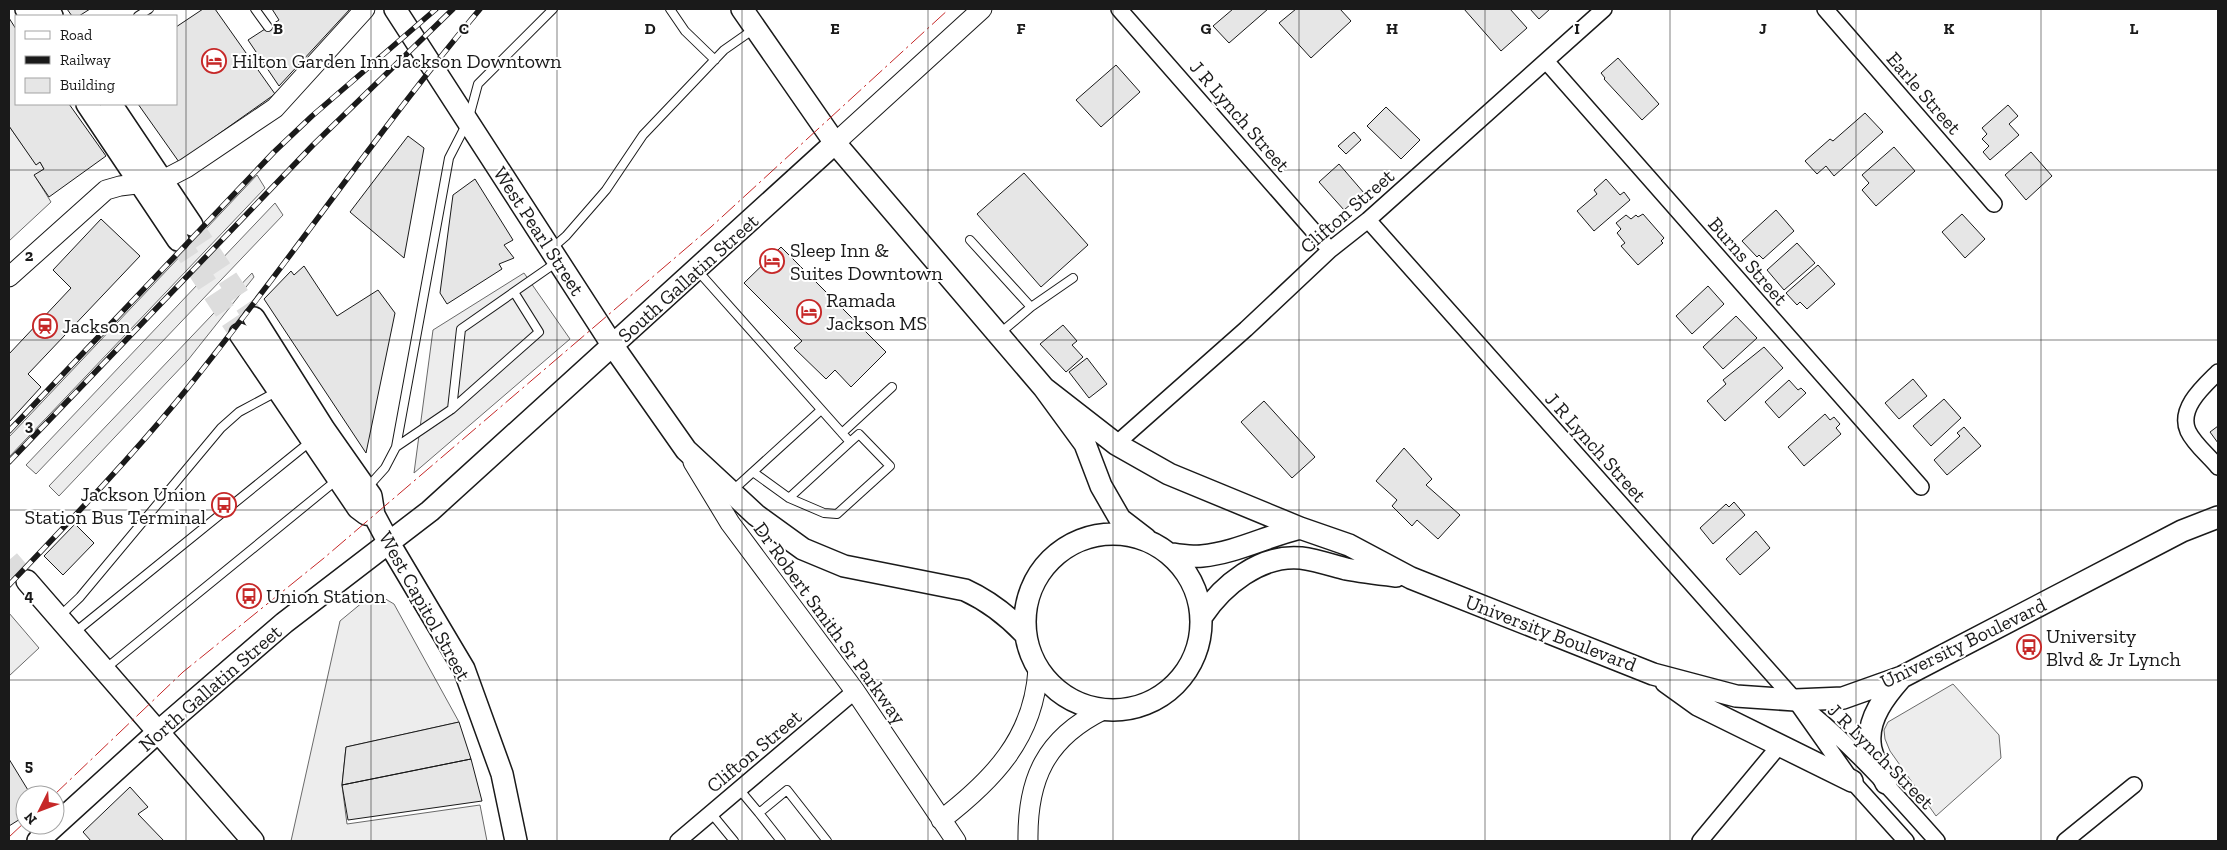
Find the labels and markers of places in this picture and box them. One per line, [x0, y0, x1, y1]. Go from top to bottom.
hotel icon: Hilton Garden Inn Jackson Downtown [201, 48, 227, 74]
place label: Hilton Garden Inn Jackson Downtown [232, 49, 562, 73]
place label: Sleep Inn & Suites Downtown [790, 238, 943, 285]
hotel icon: Sleep Inn & Suites Downtown [759, 248, 785, 274]
place label: Ramada Jackson MS [826, 288, 927, 335]
hotel icon: Ramada Jackson MS [796, 299, 822, 325]
station icon: Jackson [32, 313, 58, 339]
place label: Jackson [62, 314, 131, 338]
place label: Jackson Union Station Bus Terminal [25, 482, 207, 529]
bus stop icon: Jackson Union Station Bus Terminal [211, 492, 237, 518]
bus stop icon: Union Station [236, 583, 262, 609]
place label: Union Station [266, 584, 386, 608]
place label: University Blvd & Jr Lynch [2046, 624, 2182, 671]
bus stop icon: University Blvd & Jr Lynch [2016, 634, 2042, 660]

